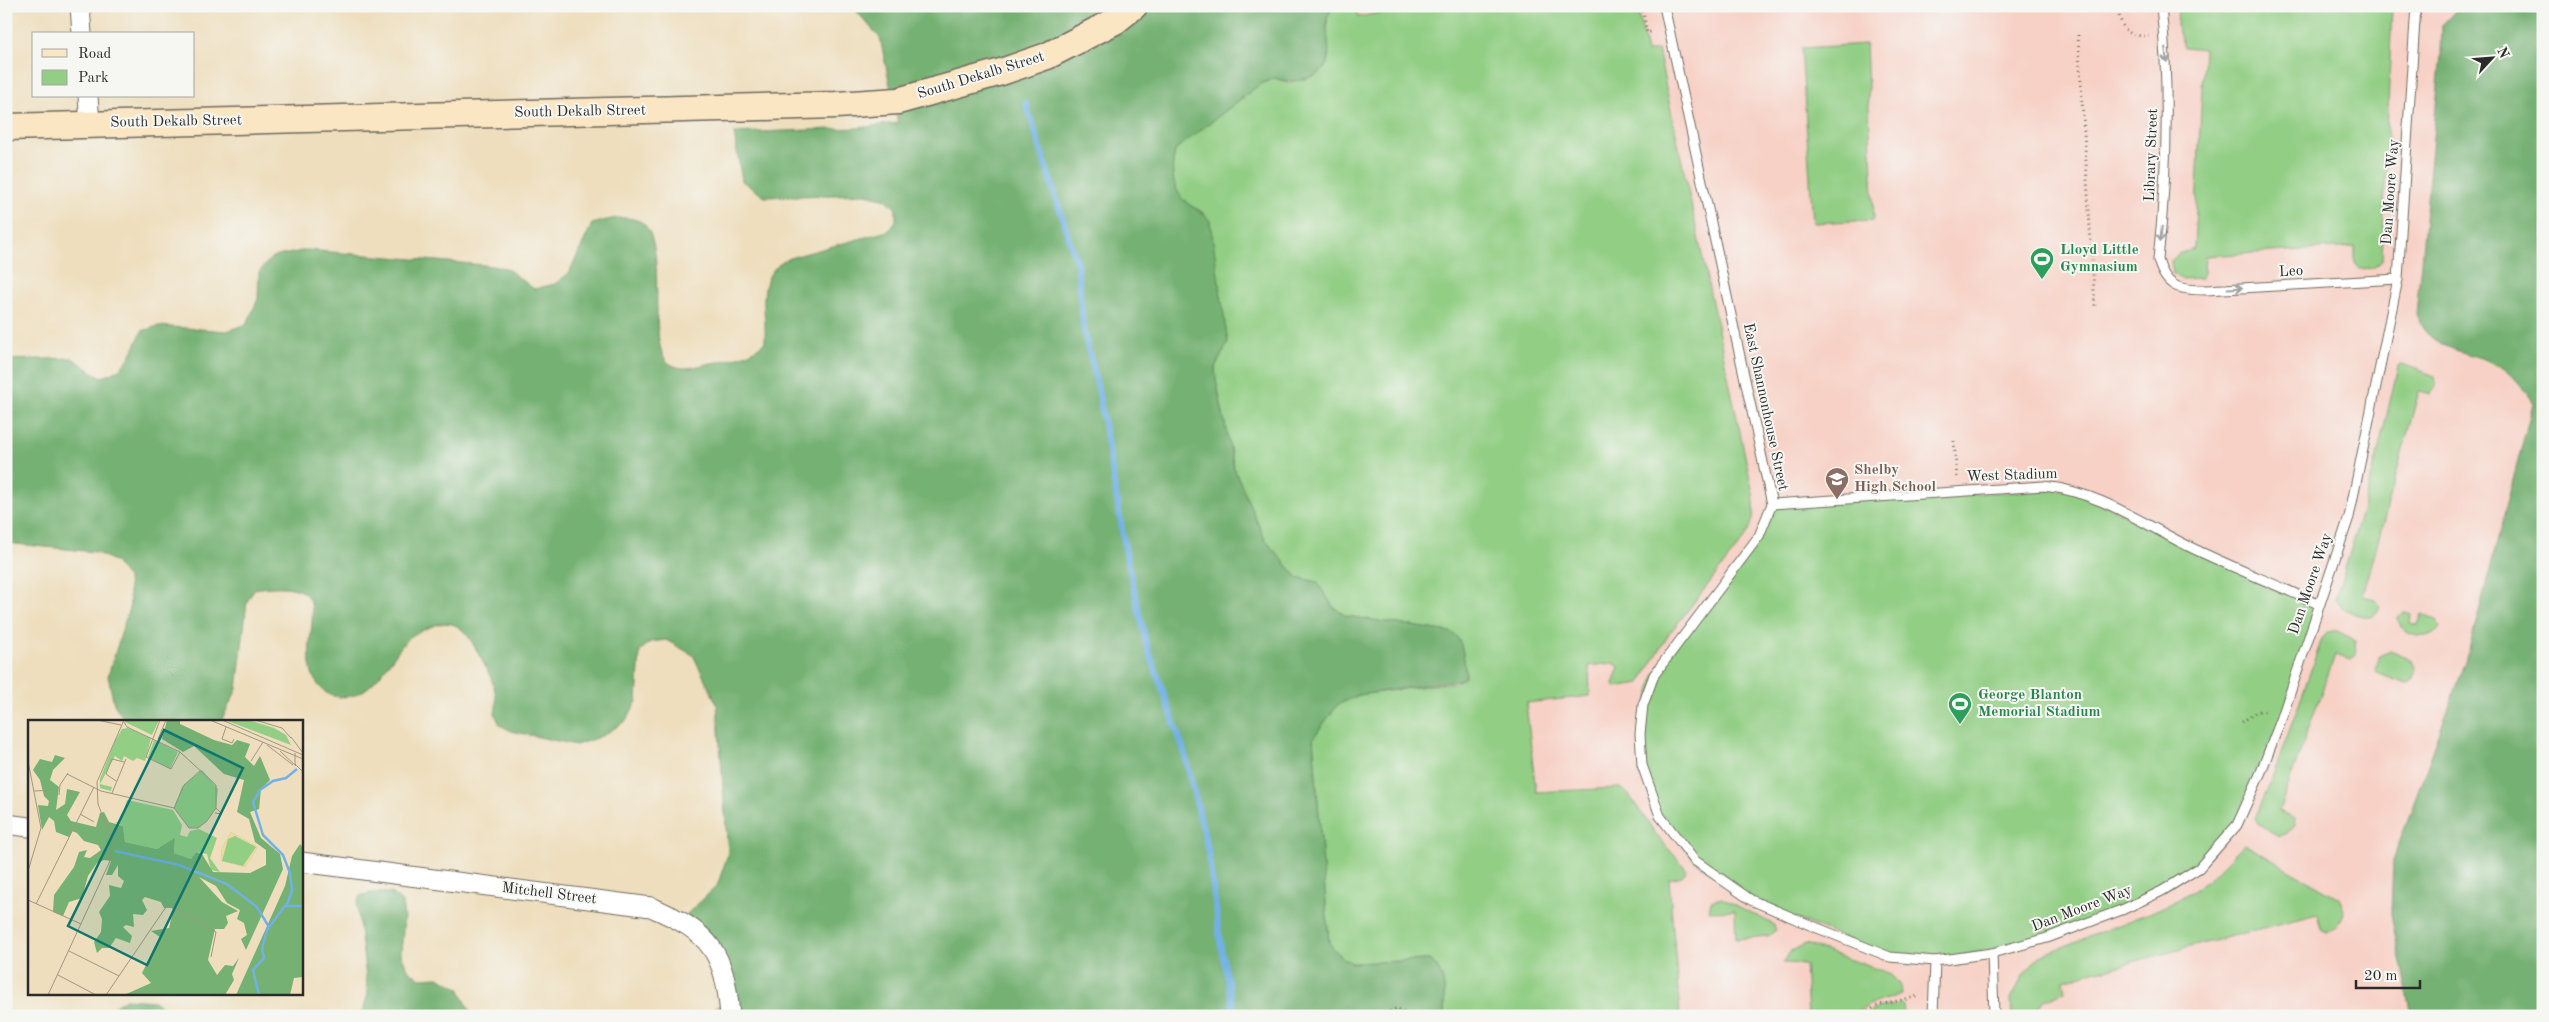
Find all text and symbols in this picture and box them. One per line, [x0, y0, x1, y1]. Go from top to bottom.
legend [32, 32, 195, 98]
north arrow [2466, 32, 2516, 82]
text: N [2494, 45, 2512, 61]
one-way arrow [2161, 46, 2171, 62]
text: Road [78, 47, 112, 62]
street label: South Dekalb Street [916, 50, 1046, 102]
text: Park [78, 71, 109, 86]
street label: South Dekalb Street [514, 103, 646, 121]
street label: Library Street [2143, 108, 2161, 202]
street label: South Dekalb Street [110, 113, 242, 131]
street label: Dan Moore Way [2380, 139, 2402, 245]
one-way arrow [2156, 226, 2166, 242]
place label: Lloyd Little Gymnasium [2060, 243, 2139, 275]
sports icon: Lloyd Little Gymnasium [2029, 246, 2055, 280]
street label: Leo [2278, 264, 2304, 280]
one-way arrow [2227, 284, 2243, 293]
street label: East Shannonhouse Street [1740, 322, 1790, 492]
place label: Shelby High School [1854, 463, 1937, 495]
school or university icon: Shelby High School [1824, 466, 1850, 500]
street label: West Stadium [1966, 467, 2058, 485]
street label: Dan Moore Way [2287, 531, 2335, 637]
place label: George Blanton Memorial Stadium [1978, 688, 2101, 720]
sports icon: George Blanton Memorial Stadium [1947, 691, 1973, 725]
inset map [28, 720, 302, 994]
street label: Mitchell Street [501, 881, 597, 907]
street label: Dan Moore Way [2030, 883, 2134, 935]
scale bar [2356, 957, 2420, 989]
text: 20 m [2364, 969, 2398, 984]

